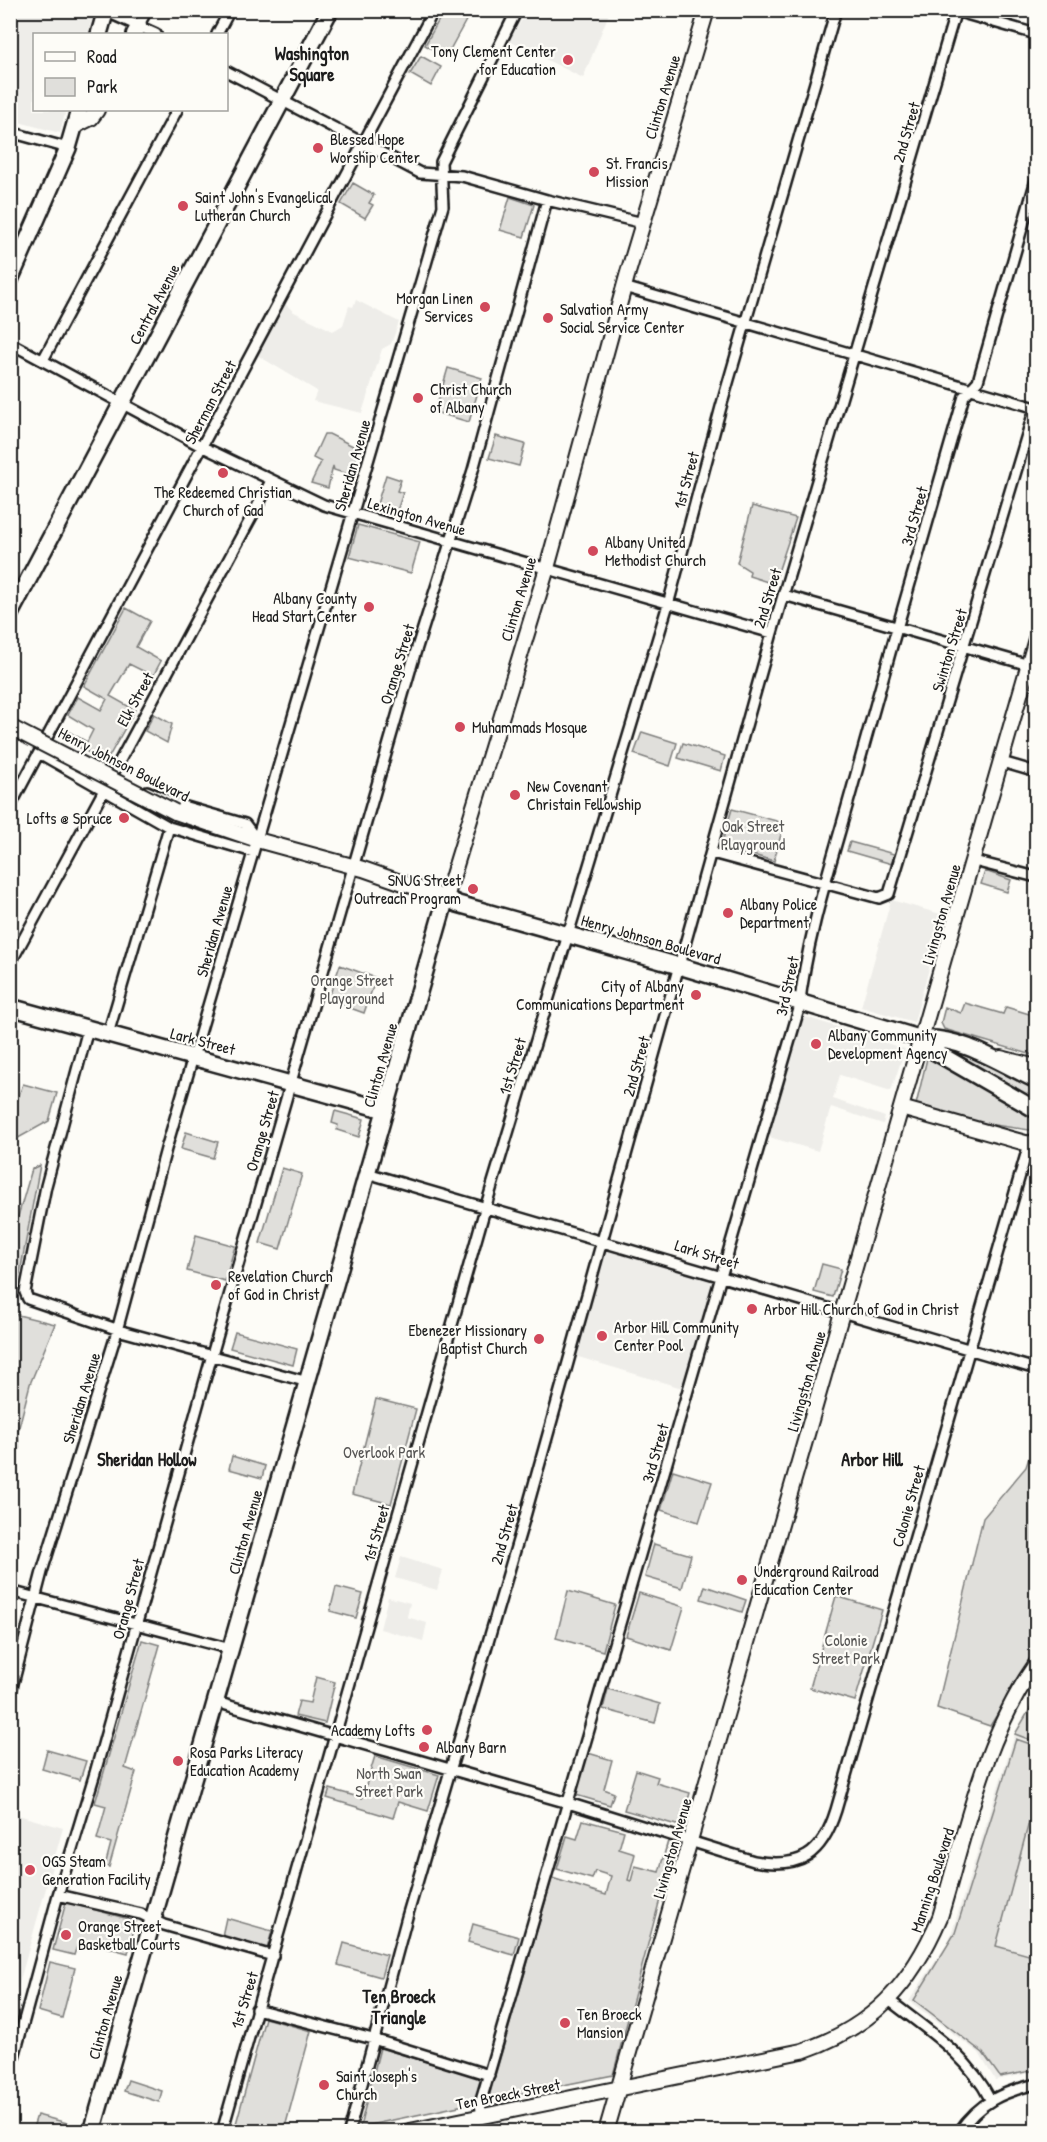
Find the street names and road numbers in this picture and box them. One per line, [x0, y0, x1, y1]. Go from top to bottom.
street label: Clinton Avenue [639, 51, 685, 142]
street label: 2nd Street [887, 99, 925, 165]
street label: Central Avenue [123, 259, 185, 348]
street label: Sherman Street [179, 356, 242, 448]
street label: Sheridan Avenue [328, 416, 376, 513]
street label: 1st Street [668, 448, 704, 511]
street label: 3rd Street [895, 483, 933, 548]
street label: Lexington Avenue [365, 492, 469, 541]
street label: Clinton Avenue [495, 553, 541, 644]
street label: 2nd Street [747, 565, 787, 631]
street label: Swinton Street [926, 605, 972, 694]
street label: Orange Street [374, 621, 420, 707]
street label: Elk Street [111, 667, 159, 730]
street label: Henry Johnson Boulevard [55, 721, 193, 807]
street label: Livingston Avenue [916, 861, 966, 967]
street label: Sheridan Avenue [190, 882, 238, 979]
street label: Henry Johnson Boulevard [579, 909, 723, 969]
street label: 3rd Street [770, 954, 804, 1018]
street label: Clinton Avenue [357, 1019, 403, 1110]
street label: Lark Street [168, 1022, 238, 1060]
street label: 2nd Street [617, 1033, 655, 1099]
street label: 1st Street [493, 1034, 531, 1097]
street label: Orange Street [240, 1088, 284, 1174]
street label: Lark Street [672, 1234, 742, 1274]
street label: Livingston Avenue [781, 1328, 831, 1434]
street label: Sheridan Avenue [57, 1349, 105, 1446]
street label: 3rd Street [636, 1420, 674, 1485]
street label: Colonie Street [886, 1462, 930, 1549]
street label: Clinton Avenue [222, 1486, 268, 1577]
street label: 1st Street [357, 1501, 395, 1564]
street label: 2nd Street [485, 1501, 523, 1567]
street label: Orange Street [107, 1556, 149, 1642]
street label: Livingston Avenue [647, 1795, 697, 1901]
street label: Manning Boulevard [905, 1825, 959, 1935]
street label: 1st Street [225, 1968, 263, 2031]
street label: Clinton Avenue [82, 1971, 128, 2062]
street label: Ten Broeck Street [454, 2073, 562, 2115]

